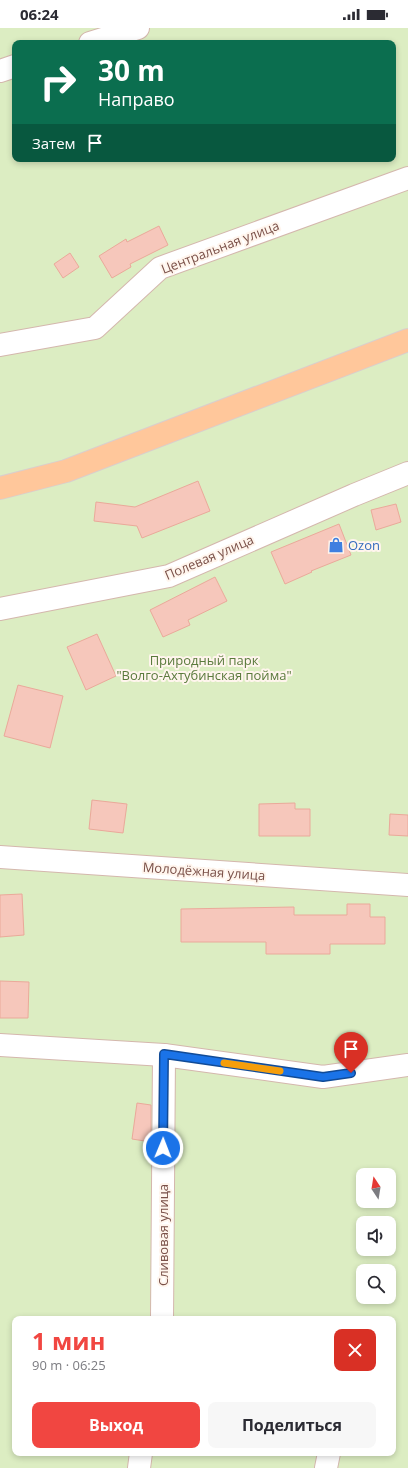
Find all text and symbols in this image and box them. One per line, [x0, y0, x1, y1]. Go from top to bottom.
text: 06:24 [20, 4, 59, 24]
text: 30 m [98, 51, 165, 89]
icon: right [32, 56, 84, 108]
text: Направо [98, 87, 175, 111]
icon: arrive [84, 132, 106, 154]
text: Затем [32, 133, 76, 153]
street label: Центральная улица [158, 216, 282, 278]
street label: Полевая улица [162, 530, 256, 584]
shop icon: Ozon [327, 536, 345, 554]
place label: Ozon [348, 536, 380, 554]
park label: Природный парк "Волго-Ахтубинская пойма" [116, 651, 292, 684]
street label: Молодёжная улица [142, 858, 266, 884]
pin [334, 1032, 368, 1073]
icon: arrive [340, 1038, 362, 1060]
position arrow [142, 1127, 184, 1169]
north arrow [356, 1168, 396, 1208]
map controls [356, 1168, 396, 1304]
street label: Сливовая улица [154, 1184, 172, 1286]
button: sound [356, 1216, 396, 1256]
button: search [356, 1264, 396, 1304]
text: 1 мин [32, 1324, 105, 1357]
button: close [334, 1329, 376, 1371]
text: 90 m · 06:25 [32, 1356, 106, 1374]
button: Выход [32, 1402, 200, 1448]
button: Поделиться [208, 1402, 376, 1448]

